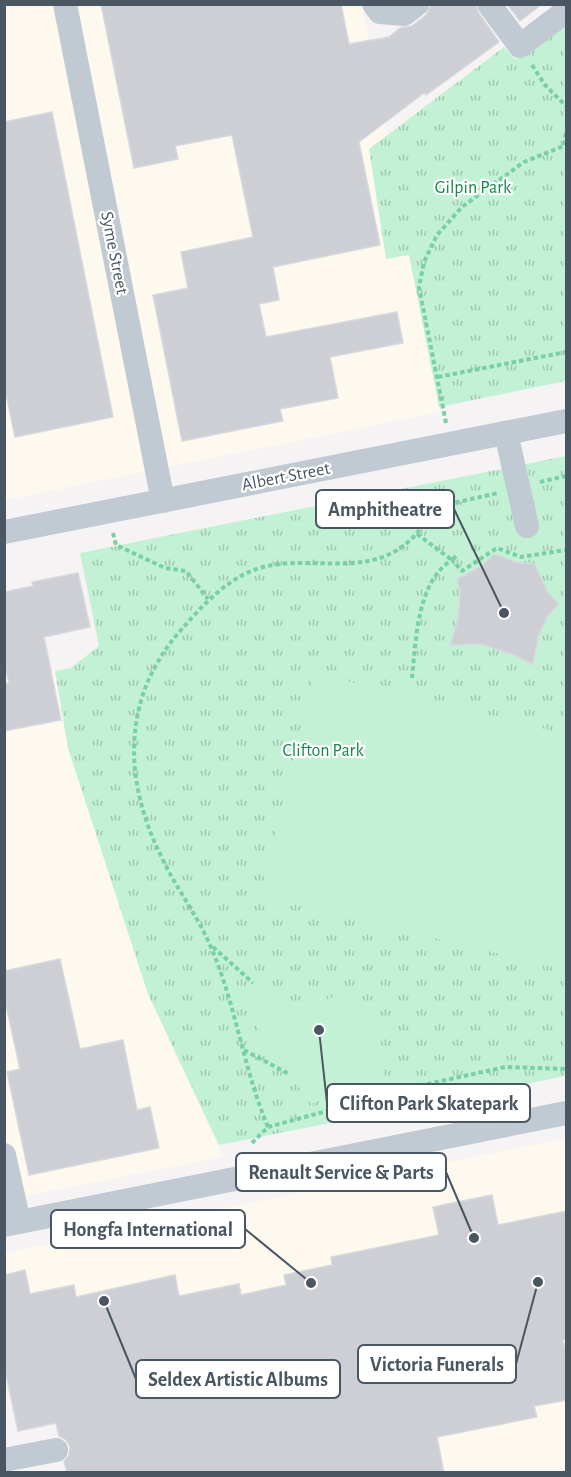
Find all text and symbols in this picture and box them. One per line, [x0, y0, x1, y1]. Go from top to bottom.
park label: Gilpin Park [435, 179, 512, 197]
street label: Syme Street [97, 210, 131, 296]
street label: Albert Street [240, 460, 332, 494]
callout: Amphitheatre [316, 490, 454, 528]
text: Amphitheatre [328, 500, 442, 520]
park label: Clifton Park [282, 742, 364, 760]
callout: Clifton Park Skatepark [327, 1084, 530, 1122]
text: Clifton Park Skatepark [340, 1094, 519, 1114]
callout: Renault Service & Parts [236, 1153, 446, 1191]
text: Renault Service & Parts [248, 1163, 434, 1183]
callout: Hongfa International [51, 1210, 245, 1248]
text: Hongfa International [63, 1220, 233, 1240]
callout: Victoria Funerals [358, 1345, 516, 1383]
text: Victoria Funerals [370, 1355, 504, 1375]
callout: Seldex Artistic Albums [136, 1360, 340, 1398]
text: Seldex Artistic Albums [148, 1370, 328, 1390]

